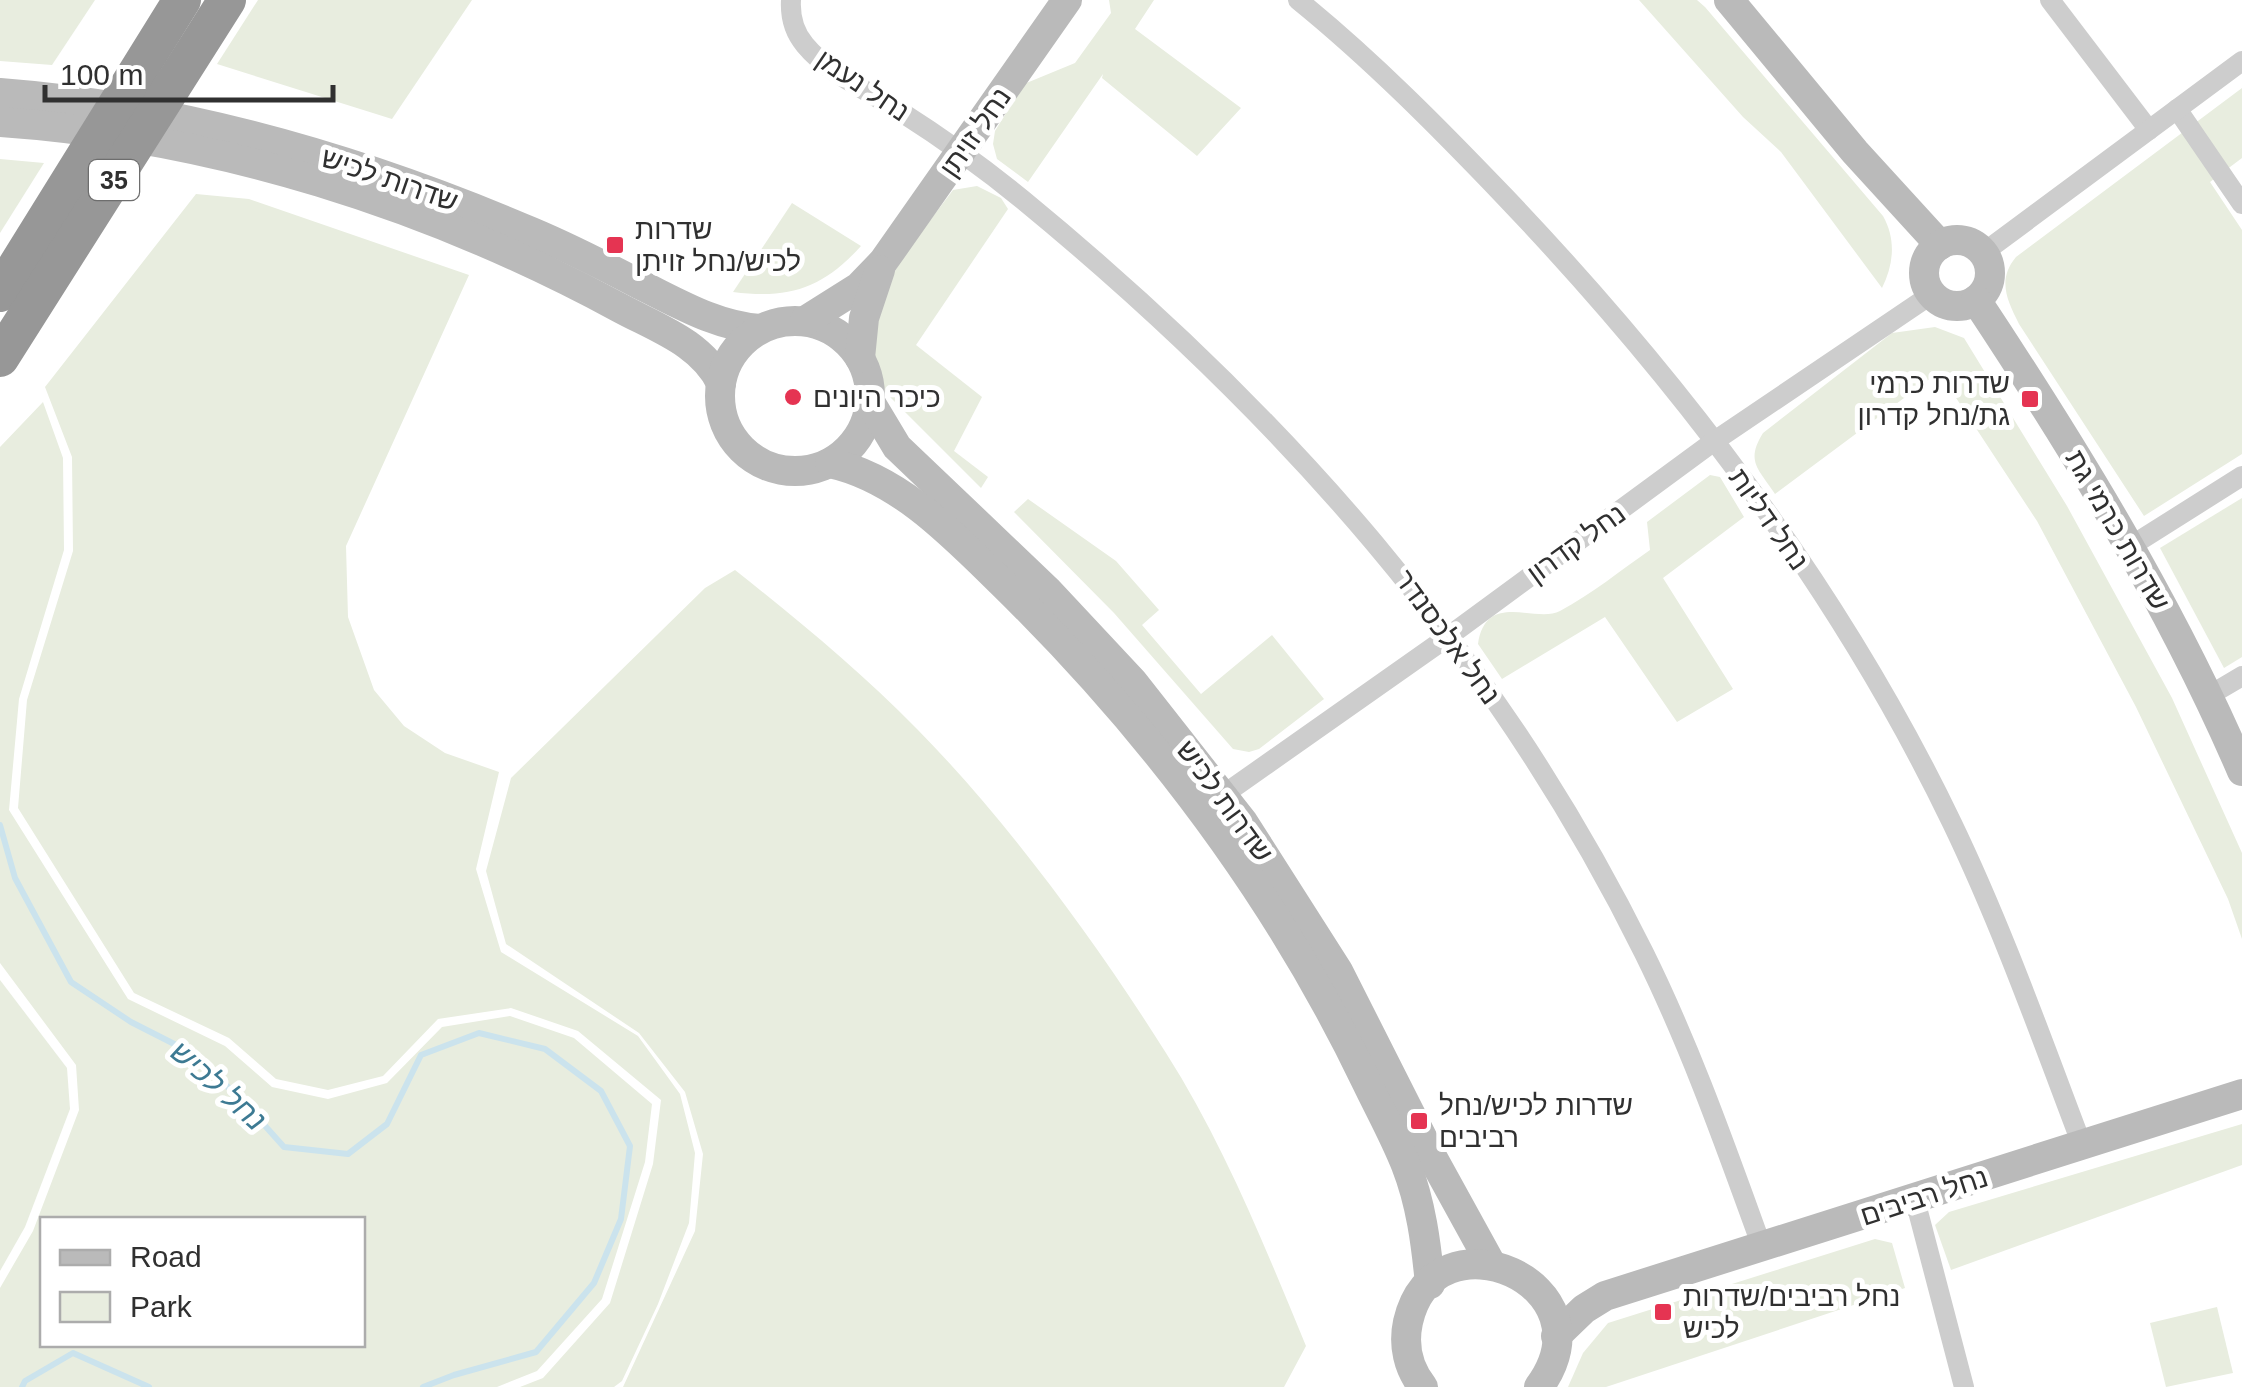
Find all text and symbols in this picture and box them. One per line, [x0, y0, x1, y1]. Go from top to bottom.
scale bar [45, 40, 332, 102]
street label: נחל נעמן [810, 43, 915, 128]
text: 100 m [60, 58, 143, 91]
street label: נחל זויתן [934, 82, 1017, 183]
street label: שדרות לכיש [318, 142, 462, 217]
road number: 35 [89, 160, 139, 200]
place label: שדרות לכיש/נחל זויתן [635, 214, 801, 277]
marker: שדרות לכיש/נחל זויתן [604, 234, 626, 256]
place label: שדרות כרמי גת/נחל קדרון [1858, 368, 2010, 431]
place label: כיכר היונים [813, 382, 941, 413]
marker: כיכר היונים [782, 386, 804, 408]
marker: שדרות כרמי גת/נחל קדרון [2019, 388, 2041, 410]
street label: שדרות כרמי גת [2059, 445, 2176, 616]
street label: נחל דליות [1723, 463, 1815, 576]
street label: נחל קדרון [1521, 498, 1631, 589]
street label: נחל אלכסנדר [1389, 564, 1506, 710]
street label: שדרות לכיש [1170, 735, 1279, 868]
water label: נחל לכיש [164, 1034, 273, 1137]
place label: שדרות לכיש/נחל רביבים [1439, 1090, 1633, 1153]
marker: שדרות לכיש/נחל רביבים [1408, 1110, 1430, 1132]
street label: נחל רביבים [1857, 1161, 1992, 1232]
legend [40, 1217, 365, 1347]
text: Road [130, 1240, 202, 1273]
place label: נחל רביבים/שדרות לכיש [1683, 1281, 1900, 1344]
text: Park [130, 1290, 193, 1323]
marker: נחל רביבים/שדרות לכיש [1652, 1301, 1674, 1323]

